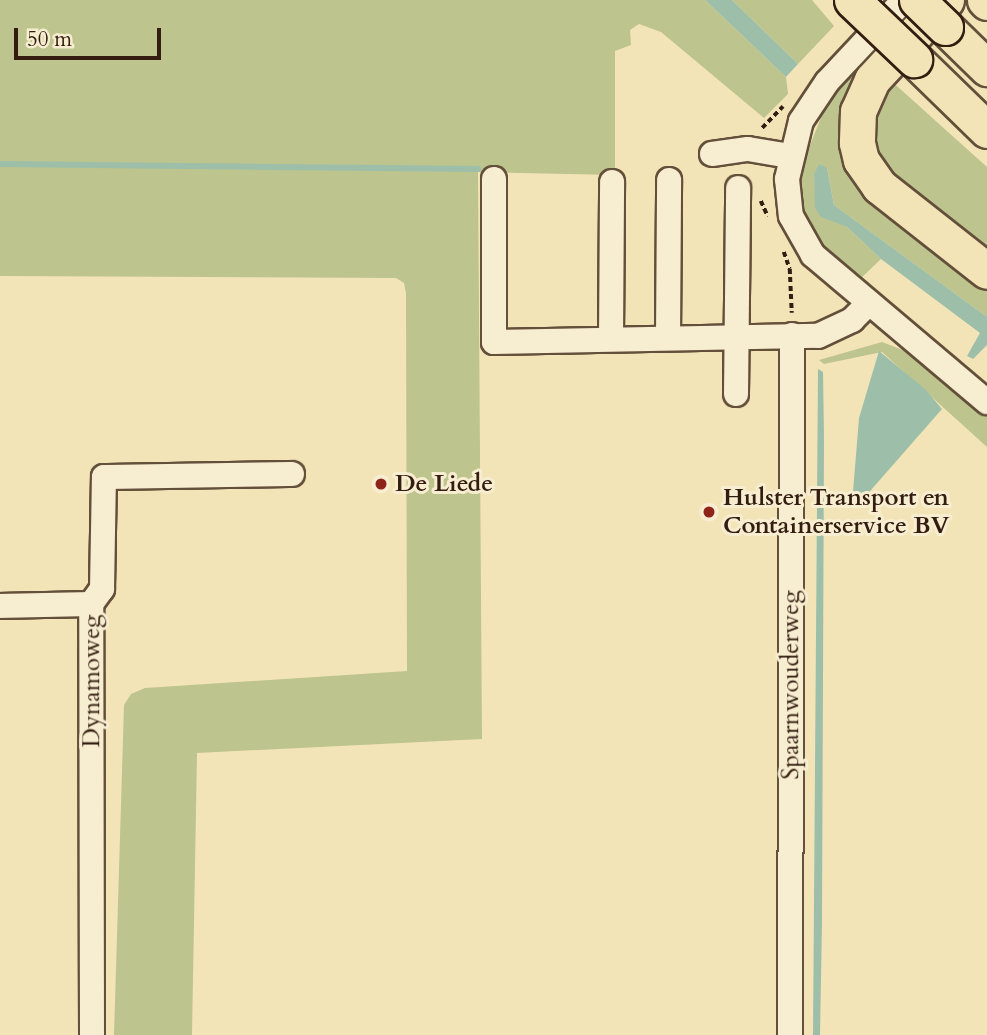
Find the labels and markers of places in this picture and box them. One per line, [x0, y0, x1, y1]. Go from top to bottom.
place label: De Liede [395, 470, 493, 498]
marker: De Liede [373, 476, 389, 492]
place label: Hulster Transport en Containerservice BV [723, 484, 949, 540]
marker: Hulster Transport en Containerservice BV [701, 504, 717, 520]

